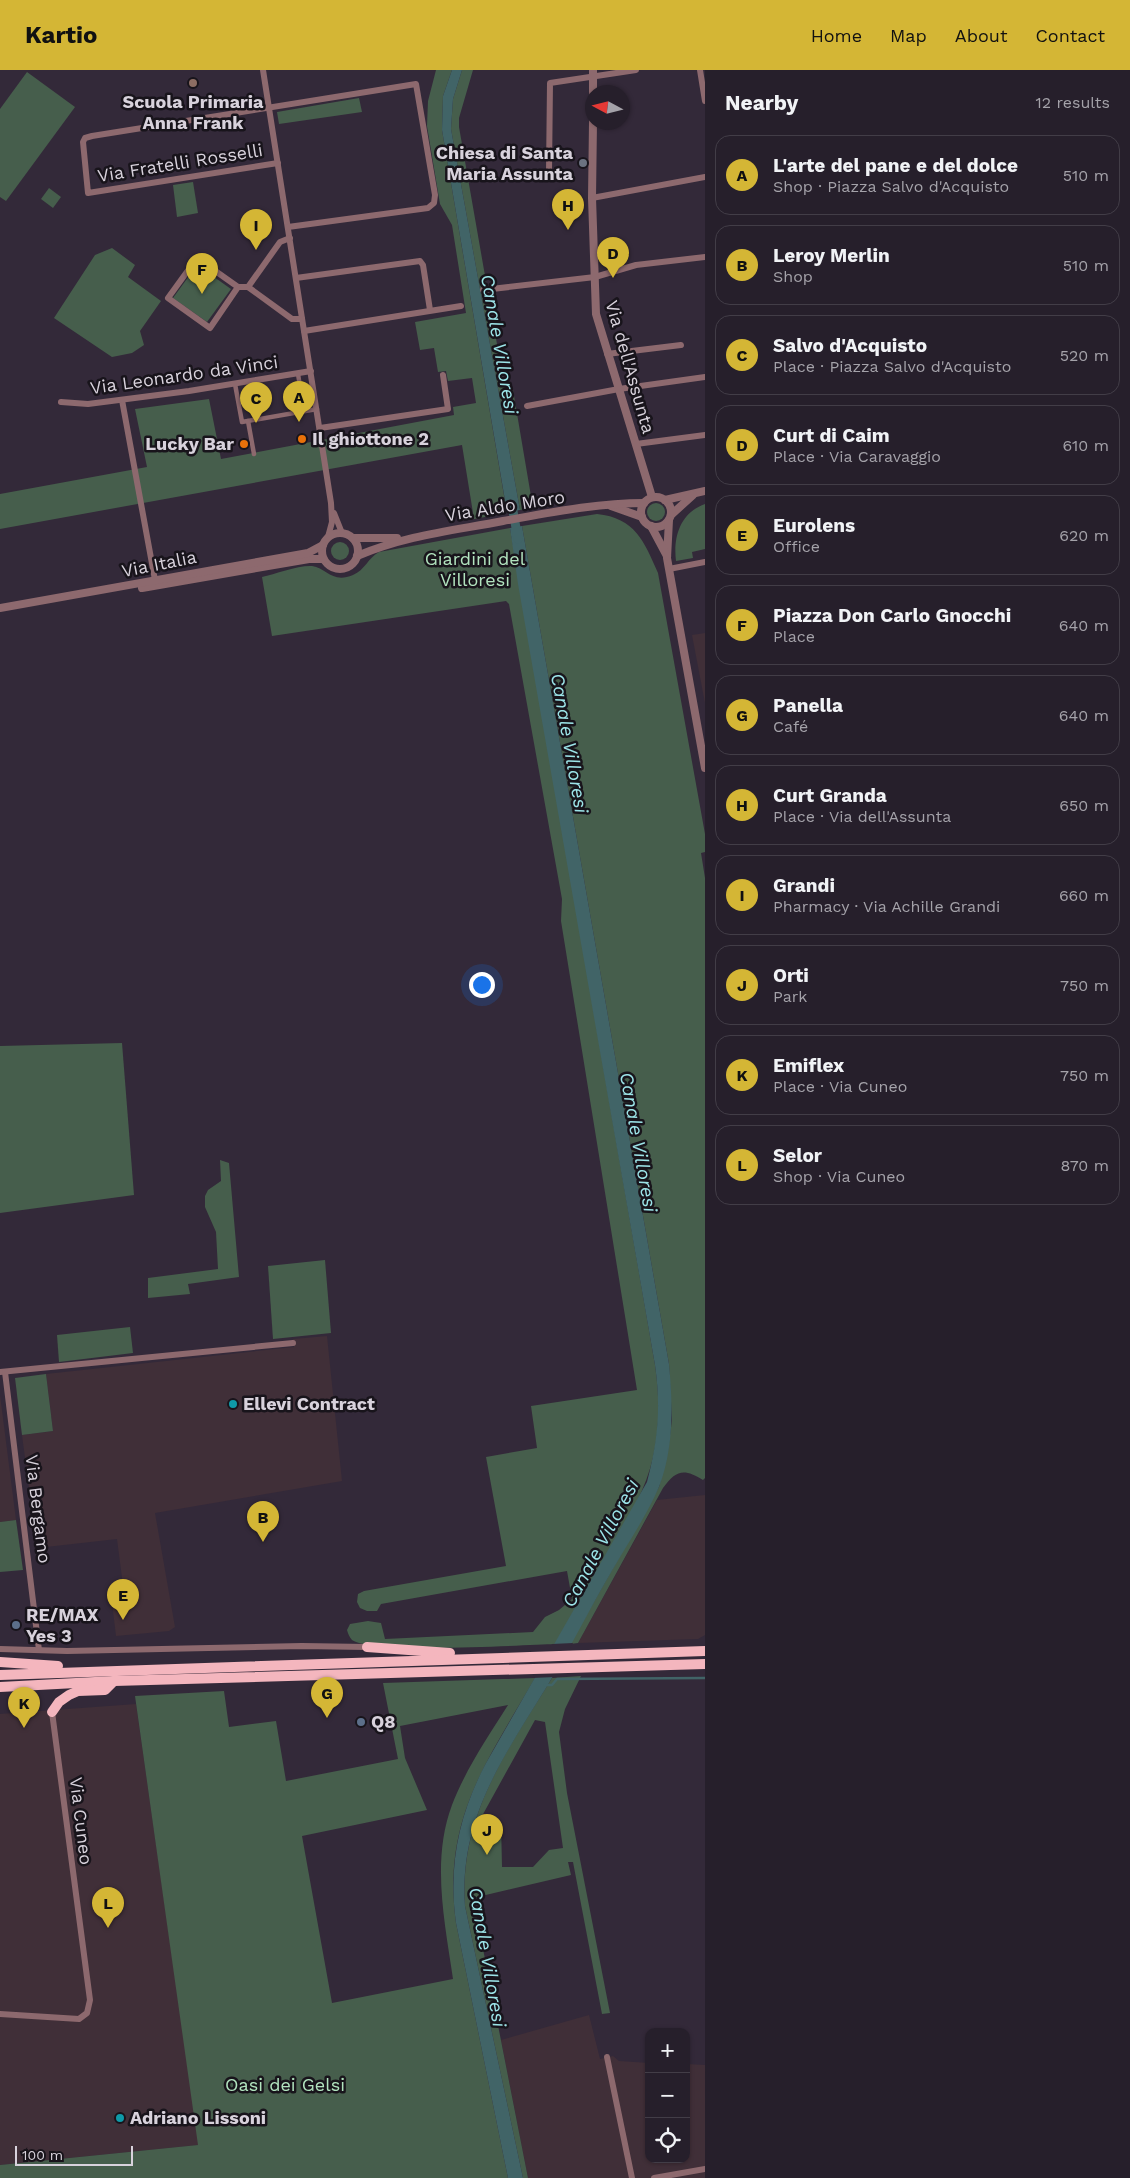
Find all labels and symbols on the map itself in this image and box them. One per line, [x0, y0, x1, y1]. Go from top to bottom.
marker: Scuola Primaria Anna Frank [187, 77, 199, 89]
north arrow [585, 85, 630, 130]
place label: Scuola Primaria Anna Frank [123, 91, 264, 133]
street label: Via Fratelli Rosselli [96, 139, 264, 186]
place label: Chiesa di Santa Maria Assunta [436, 142, 574, 184]
marker: Chiesa di Santa Maria Assunta [577, 157, 589, 169]
pin: H [552, 189, 584, 230]
pin: I [240, 209, 272, 250]
pin: D [597, 237, 629, 278]
pin: F [186, 253, 218, 294]
water label: Canale Villoresi [476, 272, 523, 417]
street label: Via dell'Assunta [601, 298, 660, 436]
street label: Via Leonardo da Vinci [89, 351, 279, 398]
pin: A [283, 381, 315, 422]
pin: C [240, 382, 272, 423]
place label: Il ghiottone 2 [312, 428, 429, 449]
place label: Lucky Bar [145, 433, 234, 454]
marker: Il ghiottone 2 [296, 433, 308, 445]
marker: Lucky Bar [238, 438, 250, 450]
street label: Via Aldo Moro [443, 486, 566, 525]
street label: Via Italia [120, 546, 198, 581]
park label: Giardini del Villoresi [425, 548, 526, 590]
water label: Canale Villoresi [546, 671, 593, 816]
your location [469, 972, 495, 998]
water label: Canale Villoresi [615, 1070, 662, 1215]
place label: Ellevi Contract [243, 1393, 375, 1414]
marker: Ellevi Contract [227, 1398, 239, 1410]
street label: Via Bergamo [21, 1454, 56, 1564]
water label: Canale Villoresi [557, 1474, 644, 1611]
pin: B [247, 1501, 279, 1542]
pin: E [107, 1579, 139, 1620]
place label: RE/MAX Yes 3 [26, 1604, 98, 1646]
marker: RE/MAX Yes 3 [10, 1619, 22, 1631]
pin: G [311, 1677, 343, 1718]
pin: K [8, 1687, 40, 1728]
place label: Q8 [371, 1711, 396, 1732]
marker: Q8 [355, 1716, 367, 1728]
street label: Via Cuneo [66, 1776, 97, 1866]
pin: J [471, 1814, 503, 1855]
water label: Canale Villoresi [464, 1885, 511, 2030]
pin: L [92, 1887, 124, 1928]
park label: Oasi dei Gelsi [225, 2074, 345, 2095]
place label: Adriano Lissoni [130, 2107, 266, 2128]
marker: Adriano Lissoni [114, 2112, 126, 2124]
scale bar [15, 2143, 132, 2166]

